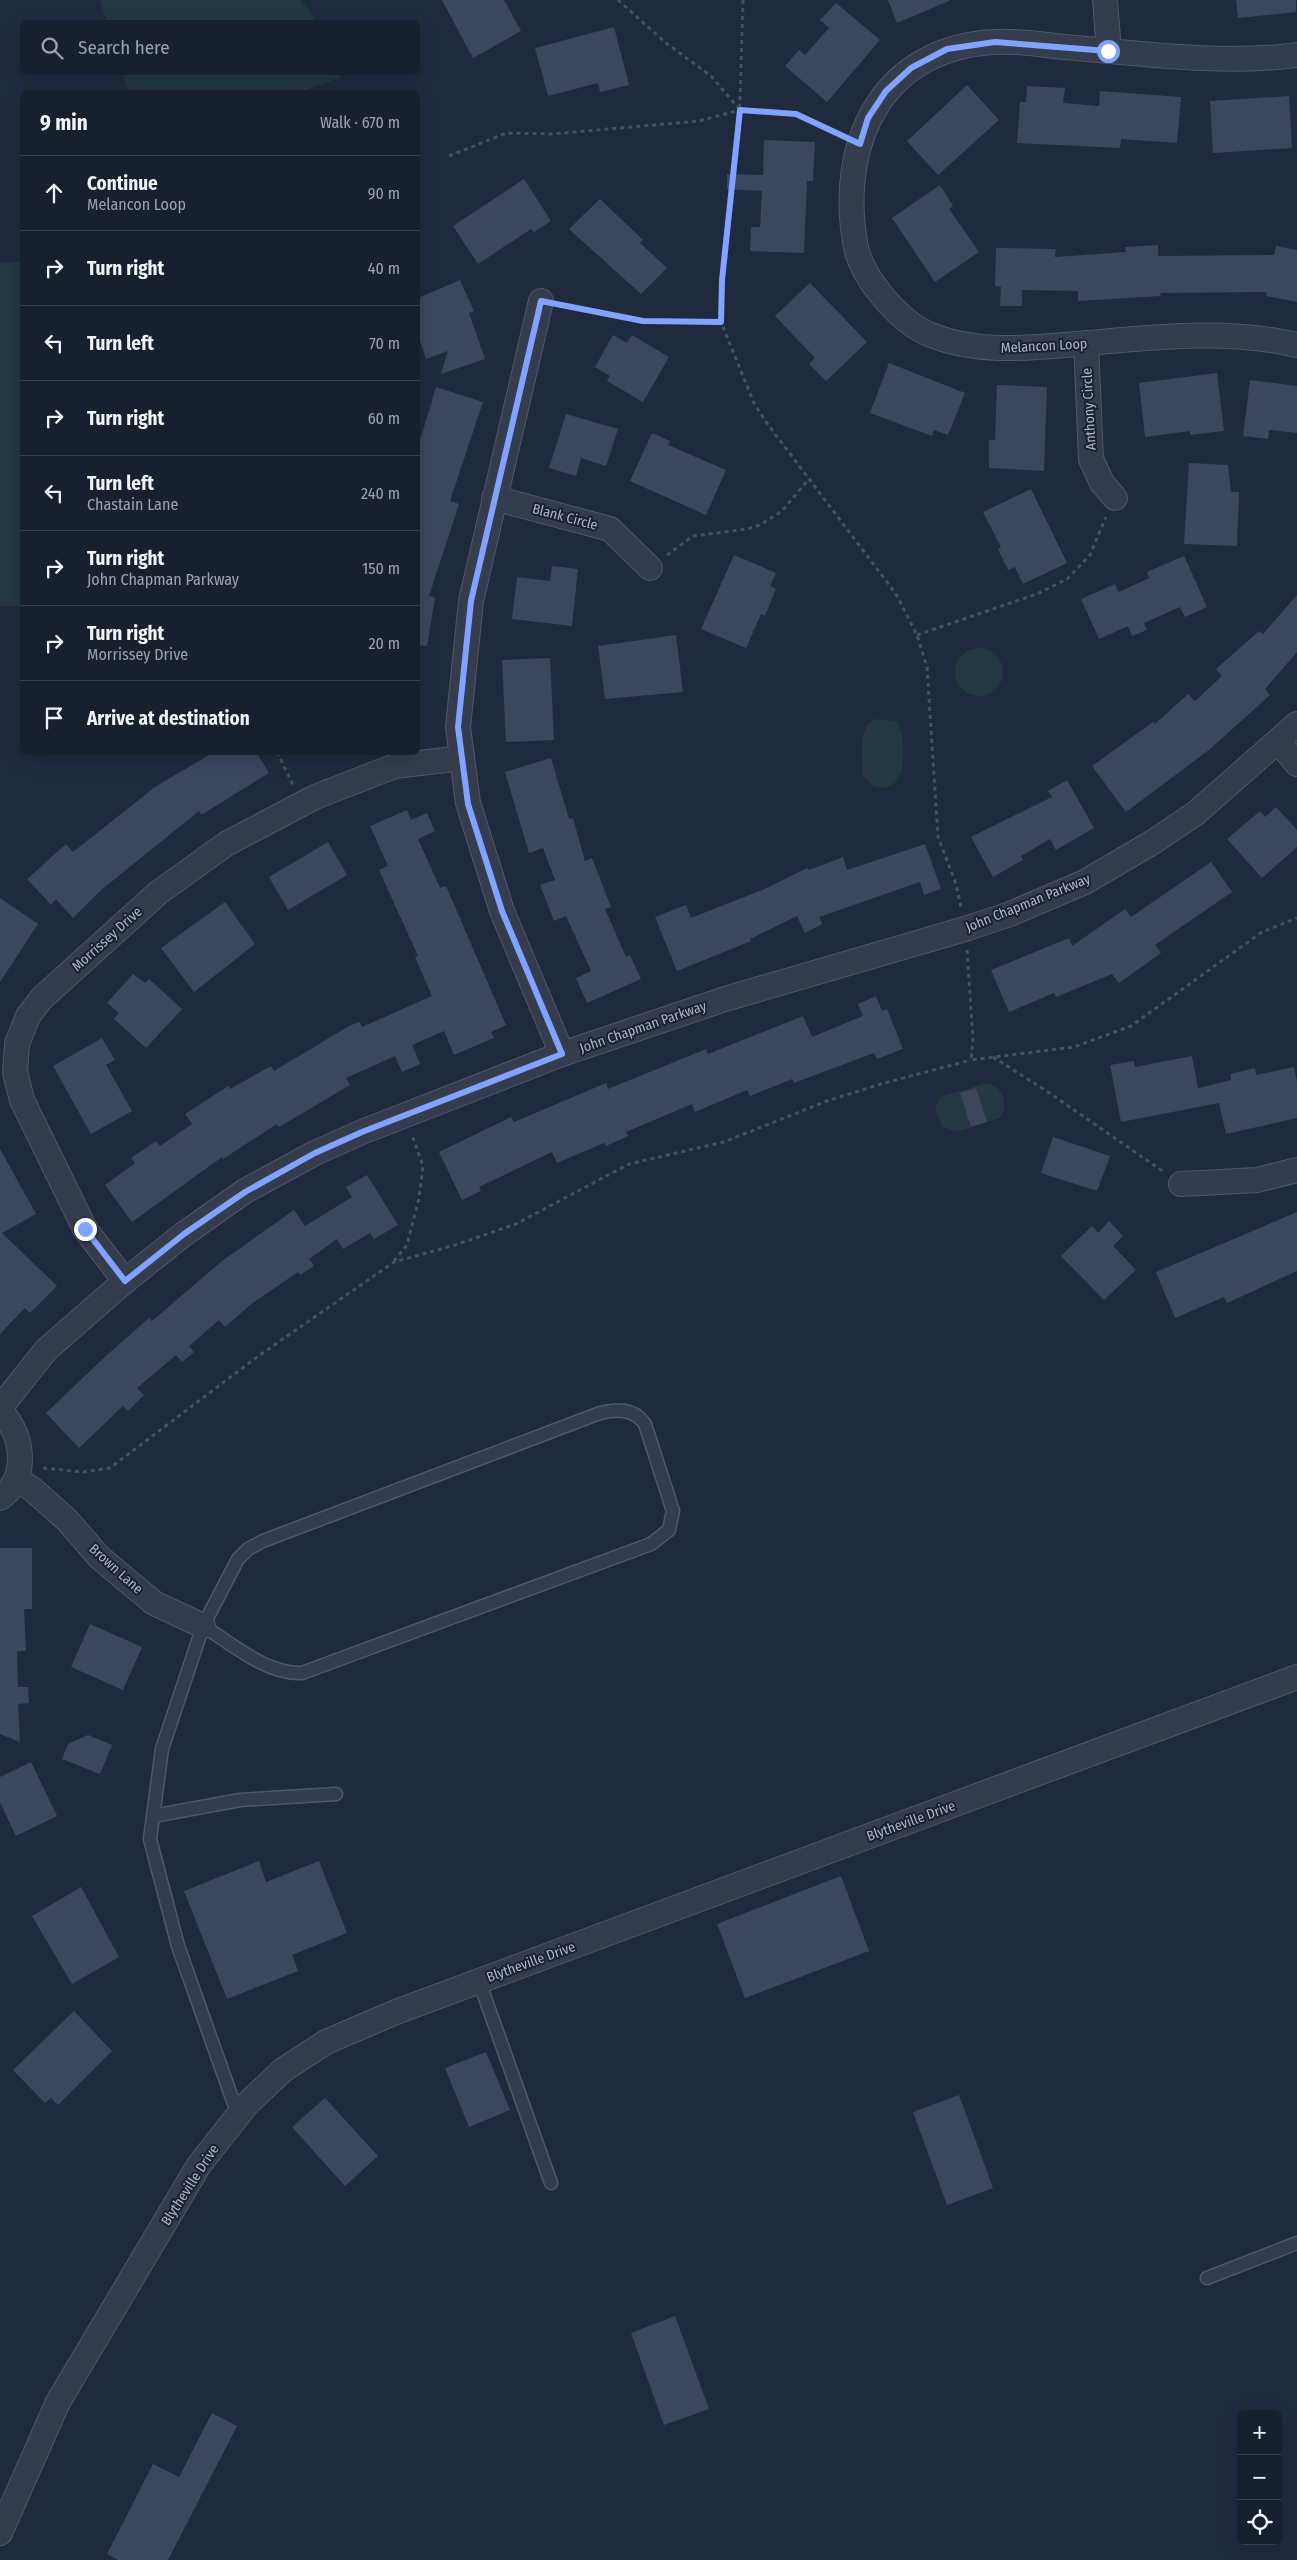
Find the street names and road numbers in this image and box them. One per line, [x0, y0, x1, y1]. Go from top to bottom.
street label: Melancon Loop [1000, 335, 1088, 357]
street label: Anthony Circle [1078, 367, 1100, 451]
street label: Blank Circle [530, 500, 600, 534]
street label: John Chapman Parkway [963, 870, 1094, 936]
street label: Morrissey Drive [68, 903, 146, 975]
street label: John Chapman Parkway [577, 997, 709, 1057]
street label: Brown Lane [86, 1540, 146, 1598]
street label: Blytheville Drive [864, 1797, 958, 1845]
street label: Blytheville Drive [484, 1938, 578, 1986]
street label: Blytheville Drive [157, 2141, 223, 2229]

